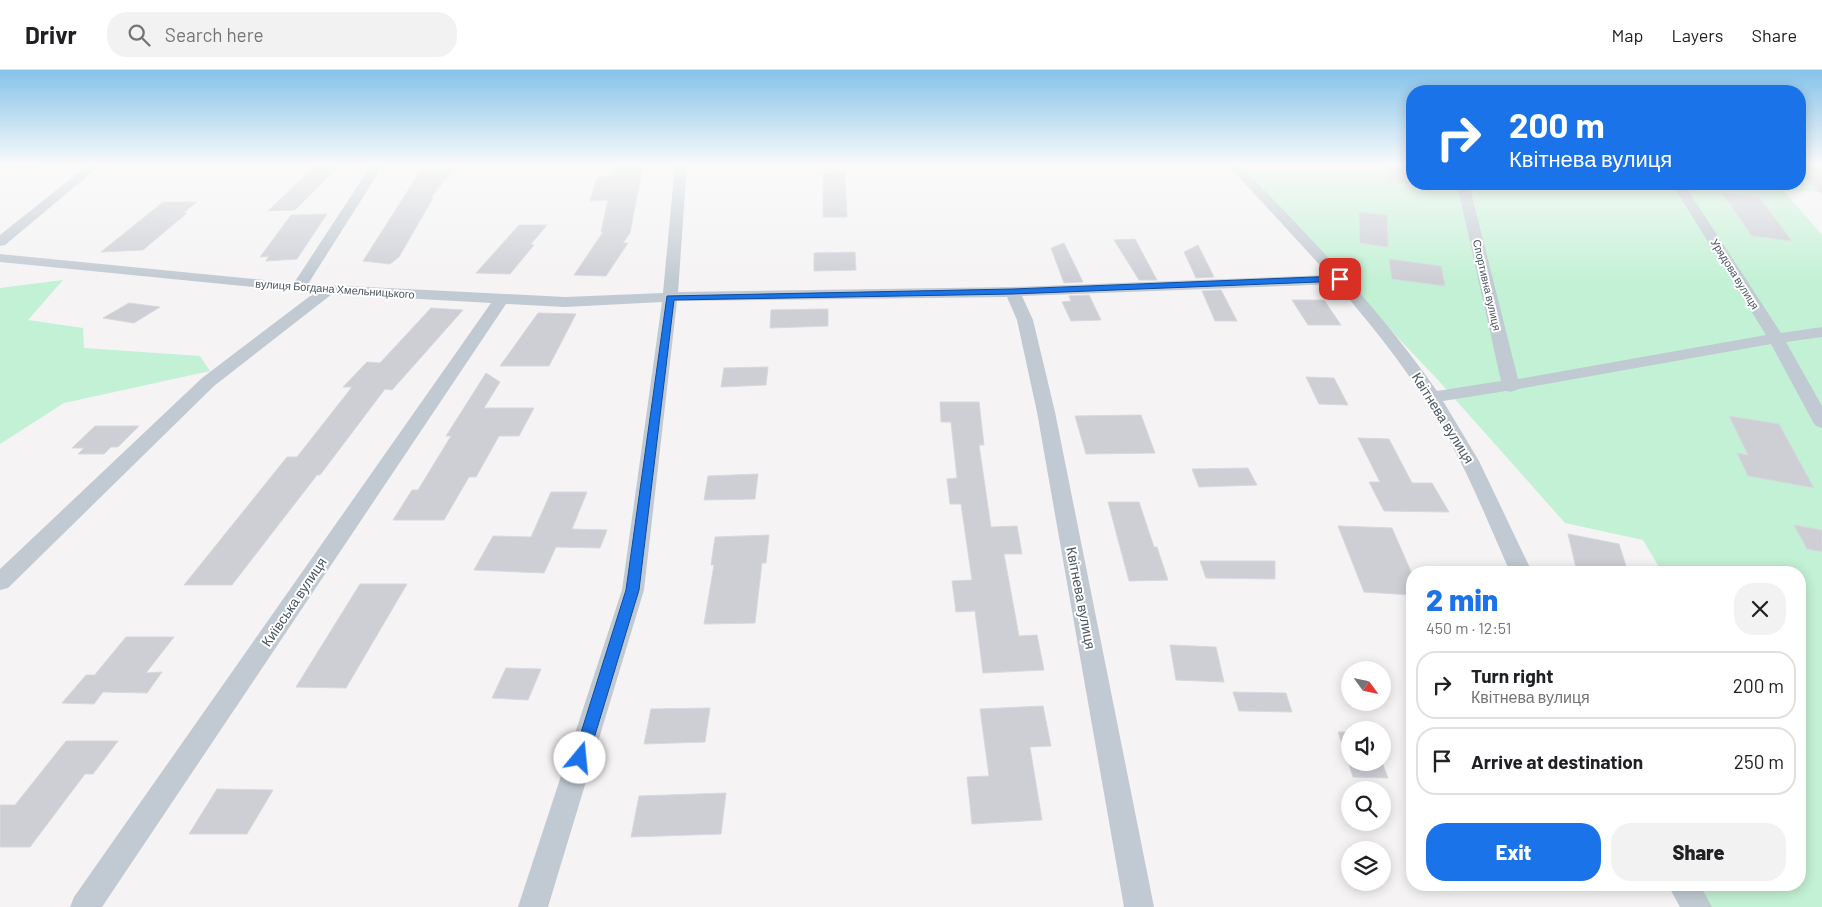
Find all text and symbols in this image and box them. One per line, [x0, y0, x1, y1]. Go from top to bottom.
search box [107, 12, 457, 57]
text: Drivr [25, 20, 77, 49]
icon: search [125, 21, 153, 49]
text: Search here [165, 23, 264, 46]
text: Map [1611, 24, 1643, 46]
text: Layers [1671, 24, 1724, 46]
text: Share [1752, 24, 1797, 46]
text: 200 m [1509, 103, 1605, 145]
icon: right [1426, 105, 1491, 170]
text: Квітнева вулиця [1509, 145, 1672, 171]
street label: Урядова вулиця [1709, 236, 1762, 311]
street label: Спортивна вулиця [1471, 238, 1504, 332]
pin [1319, 258, 1361, 300]
icon: arrive [1326, 265, 1354, 293]
street label: вулиця Богдана Хмельницького [255, 276, 415, 301]
street label: Квітнева вулиця [1409, 369, 1478, 466]
street label: Квітнева вулиця [1063, 545, 1100, 651]
street label: Київська вулиця [257, 554, 330, 650]
text: 2 min [1426, 581, 1498, 617]
button: close [1734, 583, 1786, 635]
text: 450 m · 12:51 [1426, 618, 1511, 637]
north arrow [1341, 661, 1391, 711]
map controls [1341, 661, 1391, 891]
text: Turn right [1471, 664, 1553, 687]
icon: right [1428, 671, 1456, 699]
text: 200 m [1733, 674, 1784, 697]
text: Квітнева вулиця [1471, 687, 1590, 706]
button: sound [1341, 721, 1391, 771]
position arrow [553, 731, 605, 783]
icon: arrive [1428, 747, 1456, 775]
text: Arrive at destination [1471, 750, 1643, 773]
text: 250 m [1734, 750, 1784, 773]
button: search [1341, 781, 1391, 831]
button: Exit [1426, 823, 1601, 881]
button: Share [1611, 823, 1786, 881]
button: layers [1341, 841, 1391, 891]

